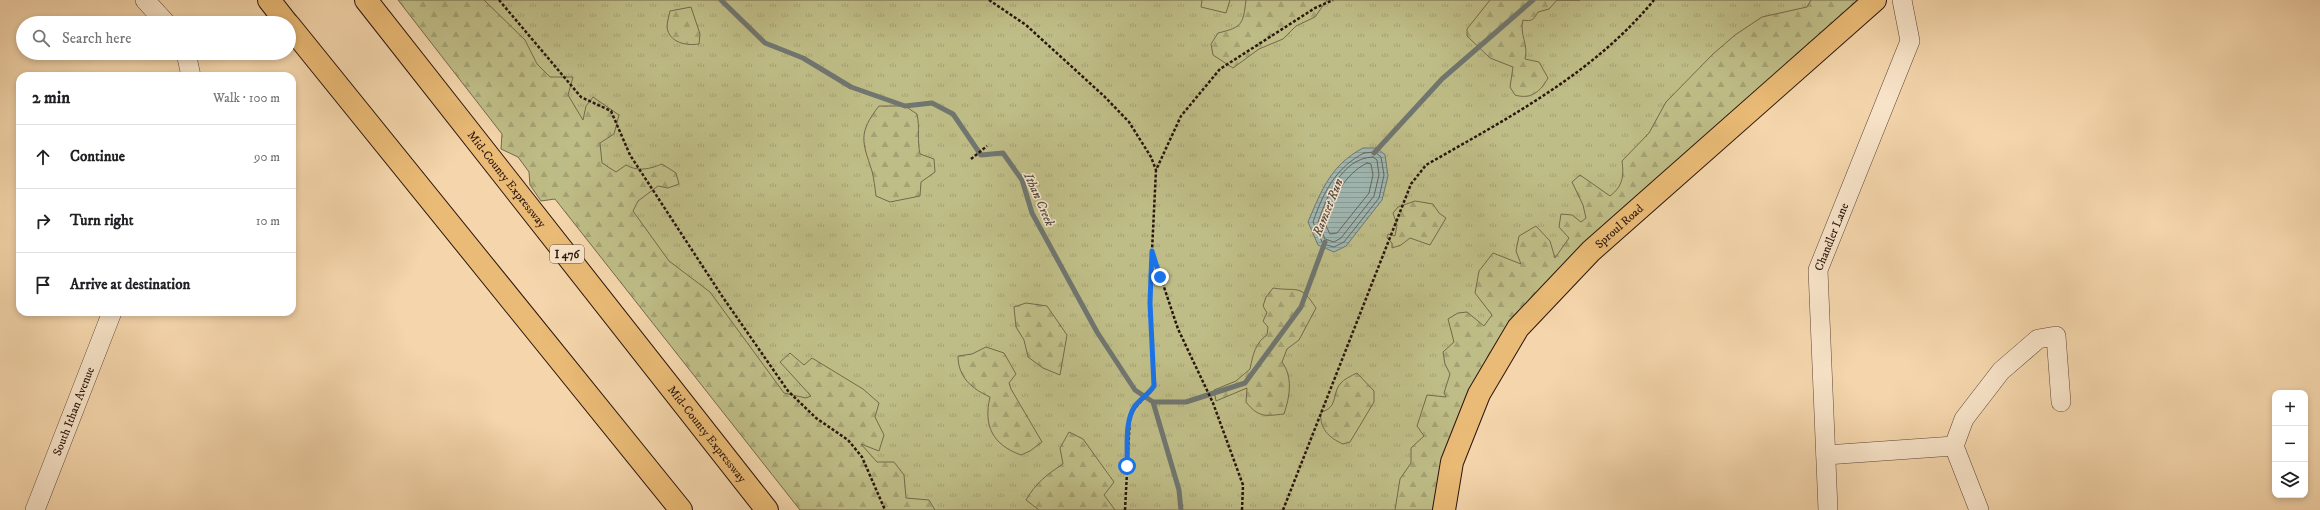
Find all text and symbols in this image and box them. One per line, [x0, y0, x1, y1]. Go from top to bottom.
search box [16, 16, 296, 60]
icon: search [30, 27, 52, 49]
text: Search here [62, 29, 131, 48]
text: 2 min [32, 87, 70, 109]
text: Walk · 100 m [213, 90, 280, 106]
street label: Mid-County Expressway [464, 128, 549, 231]
icon: ahead [32, 146, 54, 168]
text: Continue [70, 147, 125, 166]
text: 90 m [254, 149, 280, 165]
water label: Ithan Creek [1020, 169, 1058, 229]
water label: Ramset Run [1309, 176, 1347, 240]
street label: Sproul Road [1592, 201, 1647, 252]
street label: Chandler Lane [1811, 201, 1852, 273]
icon: right [32, 210, 54, 232]
text: Turn right [70, 211, 133, 230]
text: 10 m [256, 213, 280, 229]
road number: I 476 [550, 245, 584, 263]
route end [1151, 268, 1169, 286]
icon: arrive [32, 274, 54, 296]
text: Arrive at destination [70, 275, 190, 294]
street label: South Ithan Avenue [50, 365, 98, 458]
street label: Mid-County Expressway [664, 383, 750, 486]
map controls [2272, 390, 2308, 498]
button: + [2272, 390, 2308, 426]
button: − [2272, 426, 2308, 462]
route start [1118, 457, 1136, 475]
button: layers [2272, 462, 2308, 498]

